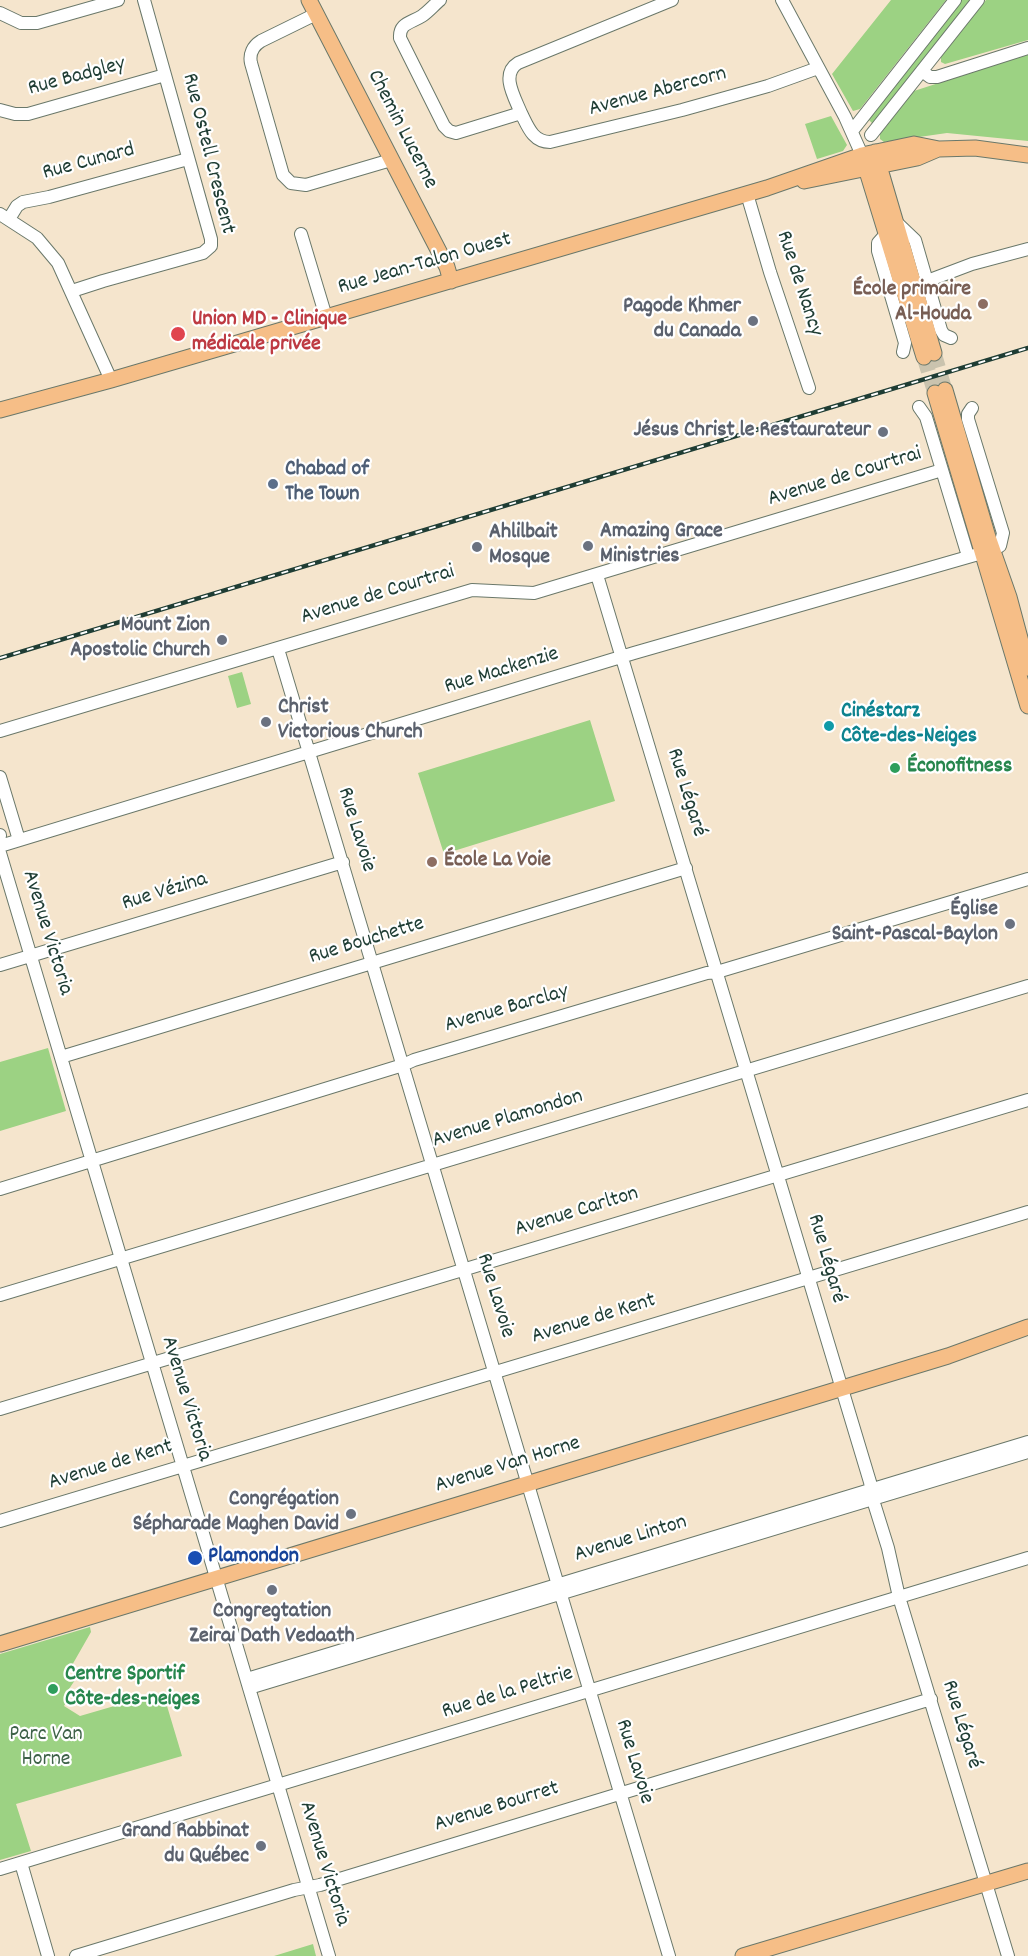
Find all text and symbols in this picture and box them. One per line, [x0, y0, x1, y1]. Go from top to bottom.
street label: Rue Badgley [26, 52, 128, 104]
street label: Avenue Abercorn [586, 62, 730, 124]
street label: Chemin Lucerne [360, 66, 442, 194]
street label: Rue Ostell Crescent [174, 71, 240, 237]
street label: Rue Cunard [40, 138, 138, 188]
street label: Rue Jean-Talon Ouest [335, 228, 515, 302]
street label: Rue de Nancy [769, 228, 827, 340]
place label: École primaire Al-Houda [853, 278, 971, 330]
place label: Pagode Khmer du Canada [623, 295, 741, 346]
marker: École primaire Al-Houda [976, 297, 990, 311]
place label: Union MD - Clinique médicale privée [192, 308, 347, 360]
marker: Pagode Khmer du Canada [746, 314, 760, 328]
marker: Union MD - Clinique médicale privée [169, 325, 187, 343]
place label: Jésus Christ le Restaurateur [633, 419, 871, 445]
marker: Jésus Christ le Restaurateur [876, 425, 890, 439]
street label: Avenue de Courtrai [765, 442, 925, 514]
place label: Chabad of The Town [285, 458, 369, 510]
marker: Chabad of The Town [266, 477, 280, 491]
place label: Amazing Grace Ministries [600, 520, 723, 572]
place label: Ahlilbait Mosque [489, 521, 558, 572]
marker: Amazing Grace Ministries [581, 539, 595, 553]
marker: Ahlilbait Mosque [470, 540, 484, 554]
street label: Avenue de Courtrai [298, 560, 458, 632]
place label: Mount Zion Apostolic Church [70, 614, 210, 666]
marker: Mount Zion Apostolic Church [215, 633, 229, 647]
street label: Rue Mackenzie [442, 642, 562, 702]
place label: Christ Victorious Church [278, 696, 423, 748]
place label: Cinéstarz Côte-des-Neiges [841, 700, 977, 752]
marker: Christ Victorious Church [259, 715, 273, 729]
marker: Cinéstarz Côte-des-Neiges [822, 719, 836, 733]
street label: Rue Légaré [659, 746, 711, 840]
place label: Éconofitness [907, 755, 1012, 781]
marker: Éconofitness [888, 761, 902, 775]
street label: Rue Lavoie [330, 785, 380, 875]
place label: École La Voie [444, 849, 551, 875]
marker: École La Voie [425, 855, 439, 869]
street label: Avenue Victoria [15, 867, 77, 999]
street label: Rue Vézina [119, 868, 211, 918]
place label: Église Saint-Pascal-Baylon [832, 898, 998, 950]
street label: Rue Bouchette [306, 912, 428, 972]
marker: Église Saint-Pascal-Baylon [1003, 917, 1017, 931]
street label: Avenue Barclay [442, 980, 572, 1040]
street label: Avenue Plamondon [429, 1085, 587, 1155]
street label: Avenue Carlton [512, 1182, 642, 1244]
street label: Rue Légaré [800, 1212, 850, 1306]
street label: Rue Lavoie [469, 1251, 519, 1341]
street label: Avenue de Kent [529, 1289, 659, 1351]
street label: Avenue Victoria [154, 1333, 216, 1465]
street label: Avenue Van Horne [432, 1431, 584, 1501]
street label: Avenue de Kent [46, 1435, 176, 1497]
place label: Congrégation Sépharade Maghen David [133, 1488, 339, 1540]
marker: Congrégation Sépharade Maghen David [344, 1507, 358, 1521]
street label: Avenue Linton [571, 1510, 691, 1570]
place label: Plamondon [208, 1545, 299, 1571]
marker: Plamondon [186, 1549, 204, 1567]
marker: Congregtation Zeirai Dath Vedaath [265, 1583, 279, 1597]
place label: Congregtation Zeirai Dath Vedaath [189, 1600, 355, 1652]
street label: Rue de la Peltrie [439, 1662, 577, 1726]
place label: Centre Sportif Côte-des-neiges [65, 1663, 200, 1714]
street label: Rue Légaré [934, 1678, 986, 1772]
marker: Centre Sportif Côte-des-neiges [46, 1682, 60, 1696]
street label: Rue Lavoie [608, 1717, 658, 1807]
park label: Parc Van Horne [9, 1723, 83, 1774]
street label: Avenue Bourret [431, 1777, 563, 1839]
street label: Avenue Victoria [292, 1798, 354, 1930]
place label: Grand Rabbinat du Québec [121, 1820, 249, 1872]
marker: Grand Rabbinat du Québec [254, 1839, 268, 1853]

